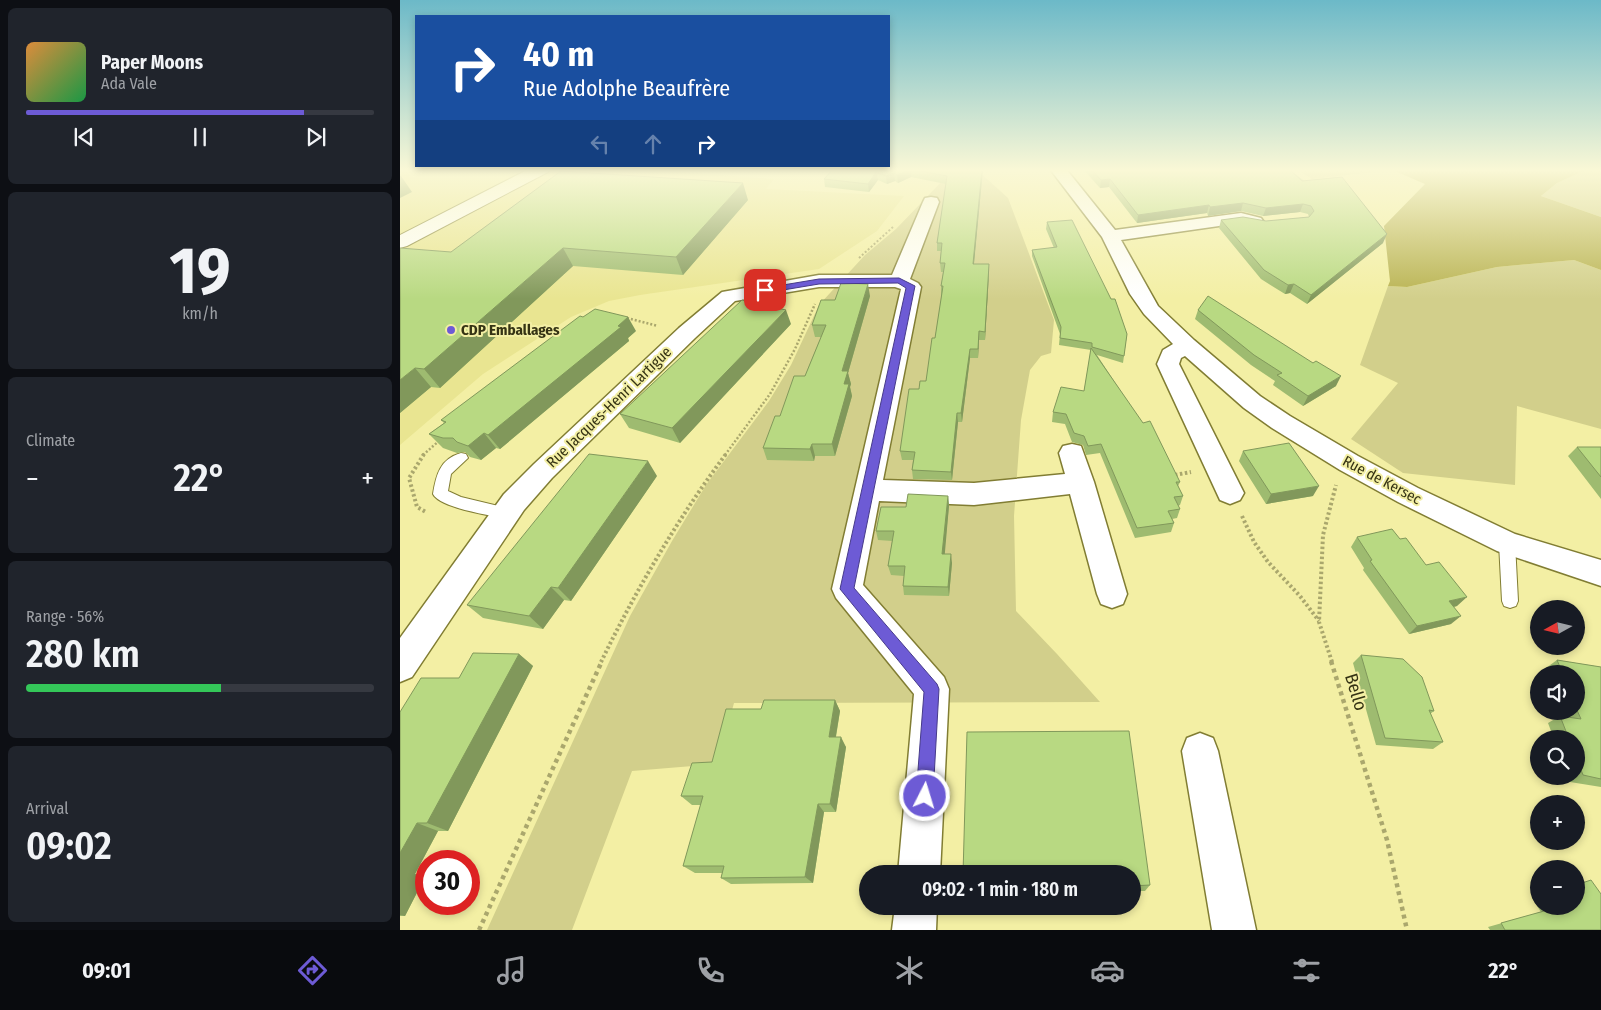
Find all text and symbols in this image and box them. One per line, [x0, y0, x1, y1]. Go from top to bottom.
text: 40 m [523, 33, 594, 75]
icon: right [440, 35, 505, 100]
text: Paper Moons [101, 51, 203, 74]
text: Ada Vale [101, 74, 157, 93]
text: Rue Adolphe Beaufrère [523, 75, 730, 102]
icon: previous [70, 123, 98, 151]
icon: pause [186, 123, 214, 151]
icon: next [302, 123, 330, 151]
icon: left [586, 130, 614, 158]
icon: ahead [639, 130, 667, 158]
icon: right [692, 130, 720, 158]
text: 19 [169, 232, 231, 310]
pin [744, 269, 786, 311]
icon: arrive [751, 276, 779, 304]
text: km/h [182, 304, 218, 323]
place label: CDP Emballages [461, 321, 560, 339]
marker: CDP Emballages [445, 324, 457, 336]
street label: Rue Jacques-Henri Lartigue [543, 343, 675, 471]
text: Climate [26, 431, 75, 450]
street label: Rue de Kersec [1340, 452, 1425, 508]
text: 22° [174, 455, 226, 501]
text: − [26, 462, 39, 495]
text: + [361, 462, 374, 495]
north arrow [1530, 600, 1585, 655]
map controls [1530, 600, 1585, 915]
text: Range · 56% [26, 607, 104, 626]
text: 280 km [26, 631, 140, 677]
button: sound [1530, 665, 1585, 720]
street label: Bello [1340, 671, 1372, 713]
button: search [1530, 730, 1585, 785]
position arrow [898, 769, 950, 821]
button: + [1530, 795, 1585, 850]
text: Arrival [26, 799, 68, 818]
text: 09:02 [26, 823, 112, 869]
speed limit sign: 30 [415, 850, 480, 915]
button: − [1530, 860, 1585, 915]
text: 09:02 · 1 min · 180 m [922, 878, 1078, 901]
icon: directions [295, 953, 330, 988]
icon: music [494, 953, 529, 988]
icon: phone [693, 953, 728, 988]
icon: climate [892, 953, 927, 988]
icon: car [1090, 953, 1125, 988]
icon: filters [1289, 953, 1324, 988]
text: 09:01 [82, 957, 131, 984]
text: 22° [1488, 957, 1519, 984]

